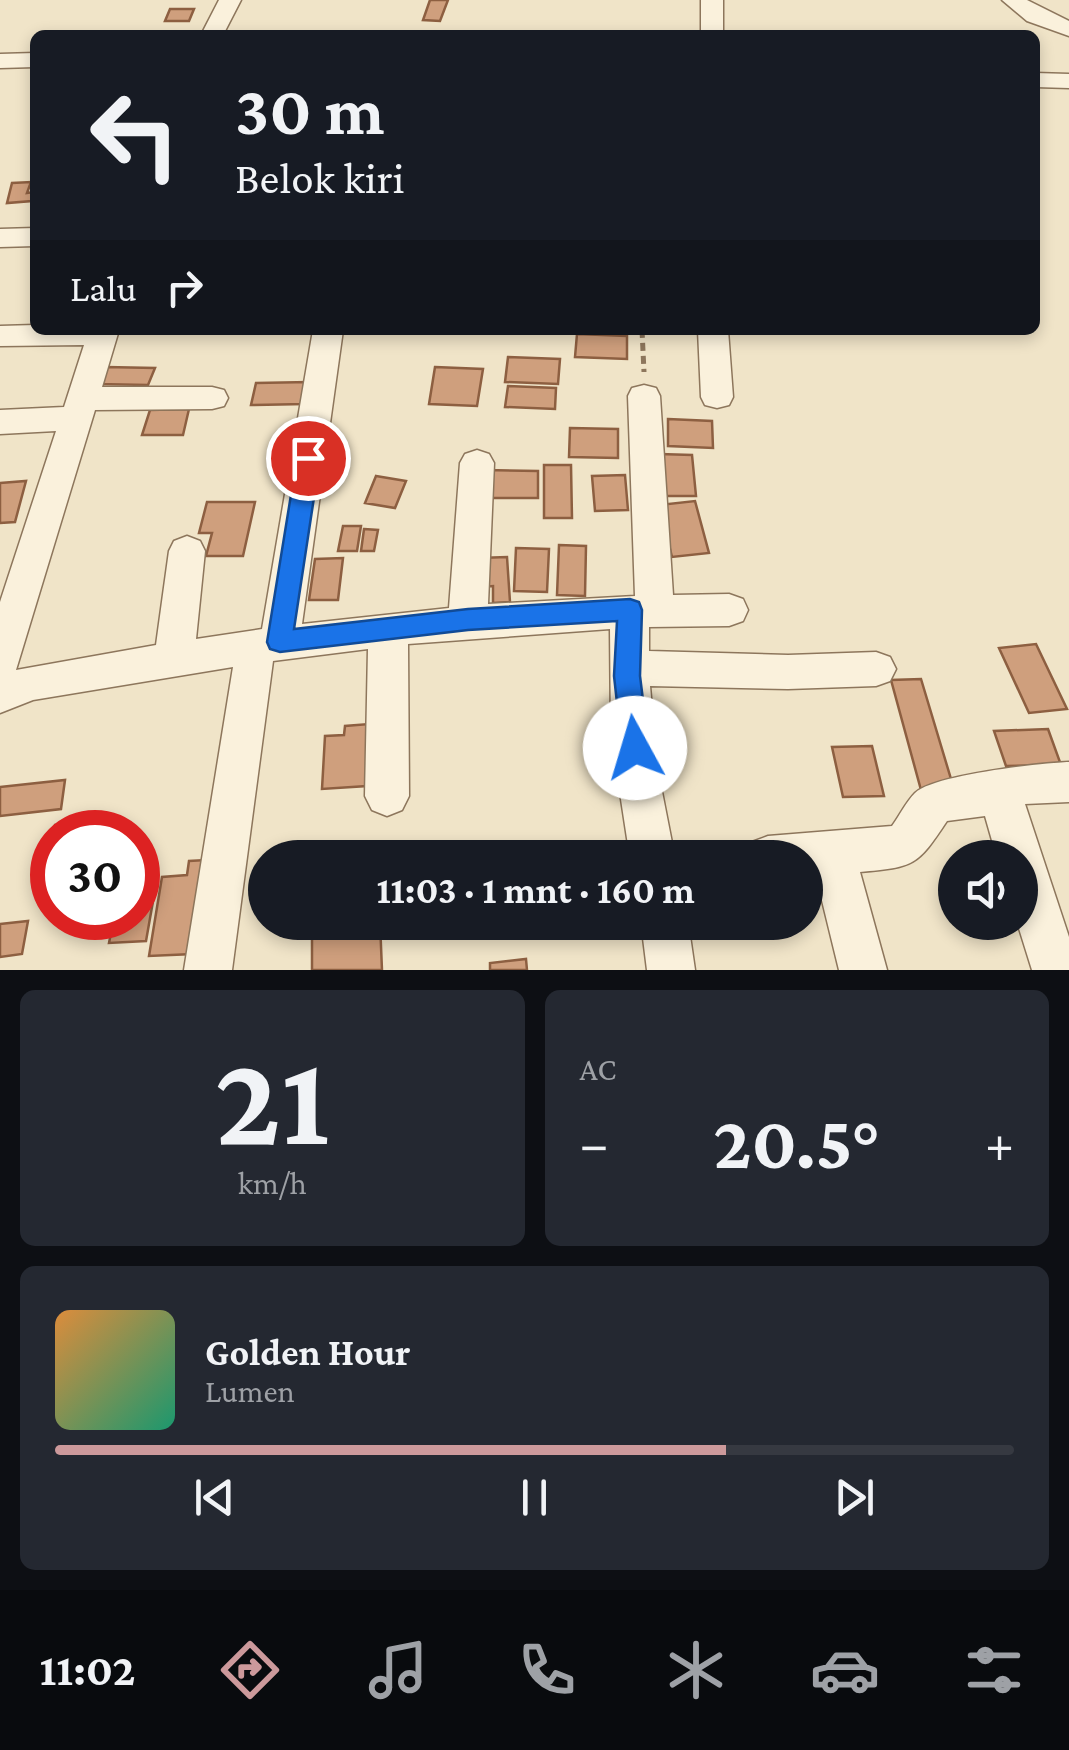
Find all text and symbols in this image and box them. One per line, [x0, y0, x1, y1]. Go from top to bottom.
icon: left [70, 70, 200, 200]
text: 30 m [235, 71, 384, 149]
text: Belok kiri [235, 153, 405, 203]
icon: right [157, 260, 212, 315]
text: Lalu [70, 267, 137, 309]
pin [266, 416, 351, 501]
icon: arrive [281, 431, 336, 486]
position arrow [583, 696, 687, 800]
speed limit sign: 30 [30, 810, 160, 940]
map controls [938, 840, 1038, 940]
button: sound [938, 840, 1038, 940]
text: 11:03 · 1 mnt · 160 m [376, 869, 695, 911]
text: 21 [215, 1027, 330, 1172]
text: AC [580, 1051, 616, 1087]
text: 20.5° [713, 1101, 880, 1184]
text: − [580, 1113, 609, 1174]
text: + [985, 1113, 1014, 1174]
text: km/h [238, 1165, 307, 1201]
text: Golden Hour [205, 1331, 411, 1373]
text: Lumen [205, 1373, 295, 1409]
icon: previous [187, 1470, 242, 1525]
icon: pause [507, 1470, 562, 1525]
icon: next [827, 1470, 882, 1525]
icon: directions [215, 1635, 285, 1705]
icon: music [363, 1635, 433, 1705]
icon: phone [512, 1635, 582, 1705]
icon: climate [661, 1635, 731, 1705]
icon: car [810, 1635, 880, 1705]
icon: filters [959, 1635, 1029, 1705]
text: 11:02 [39, 1645, 136, 1695]

